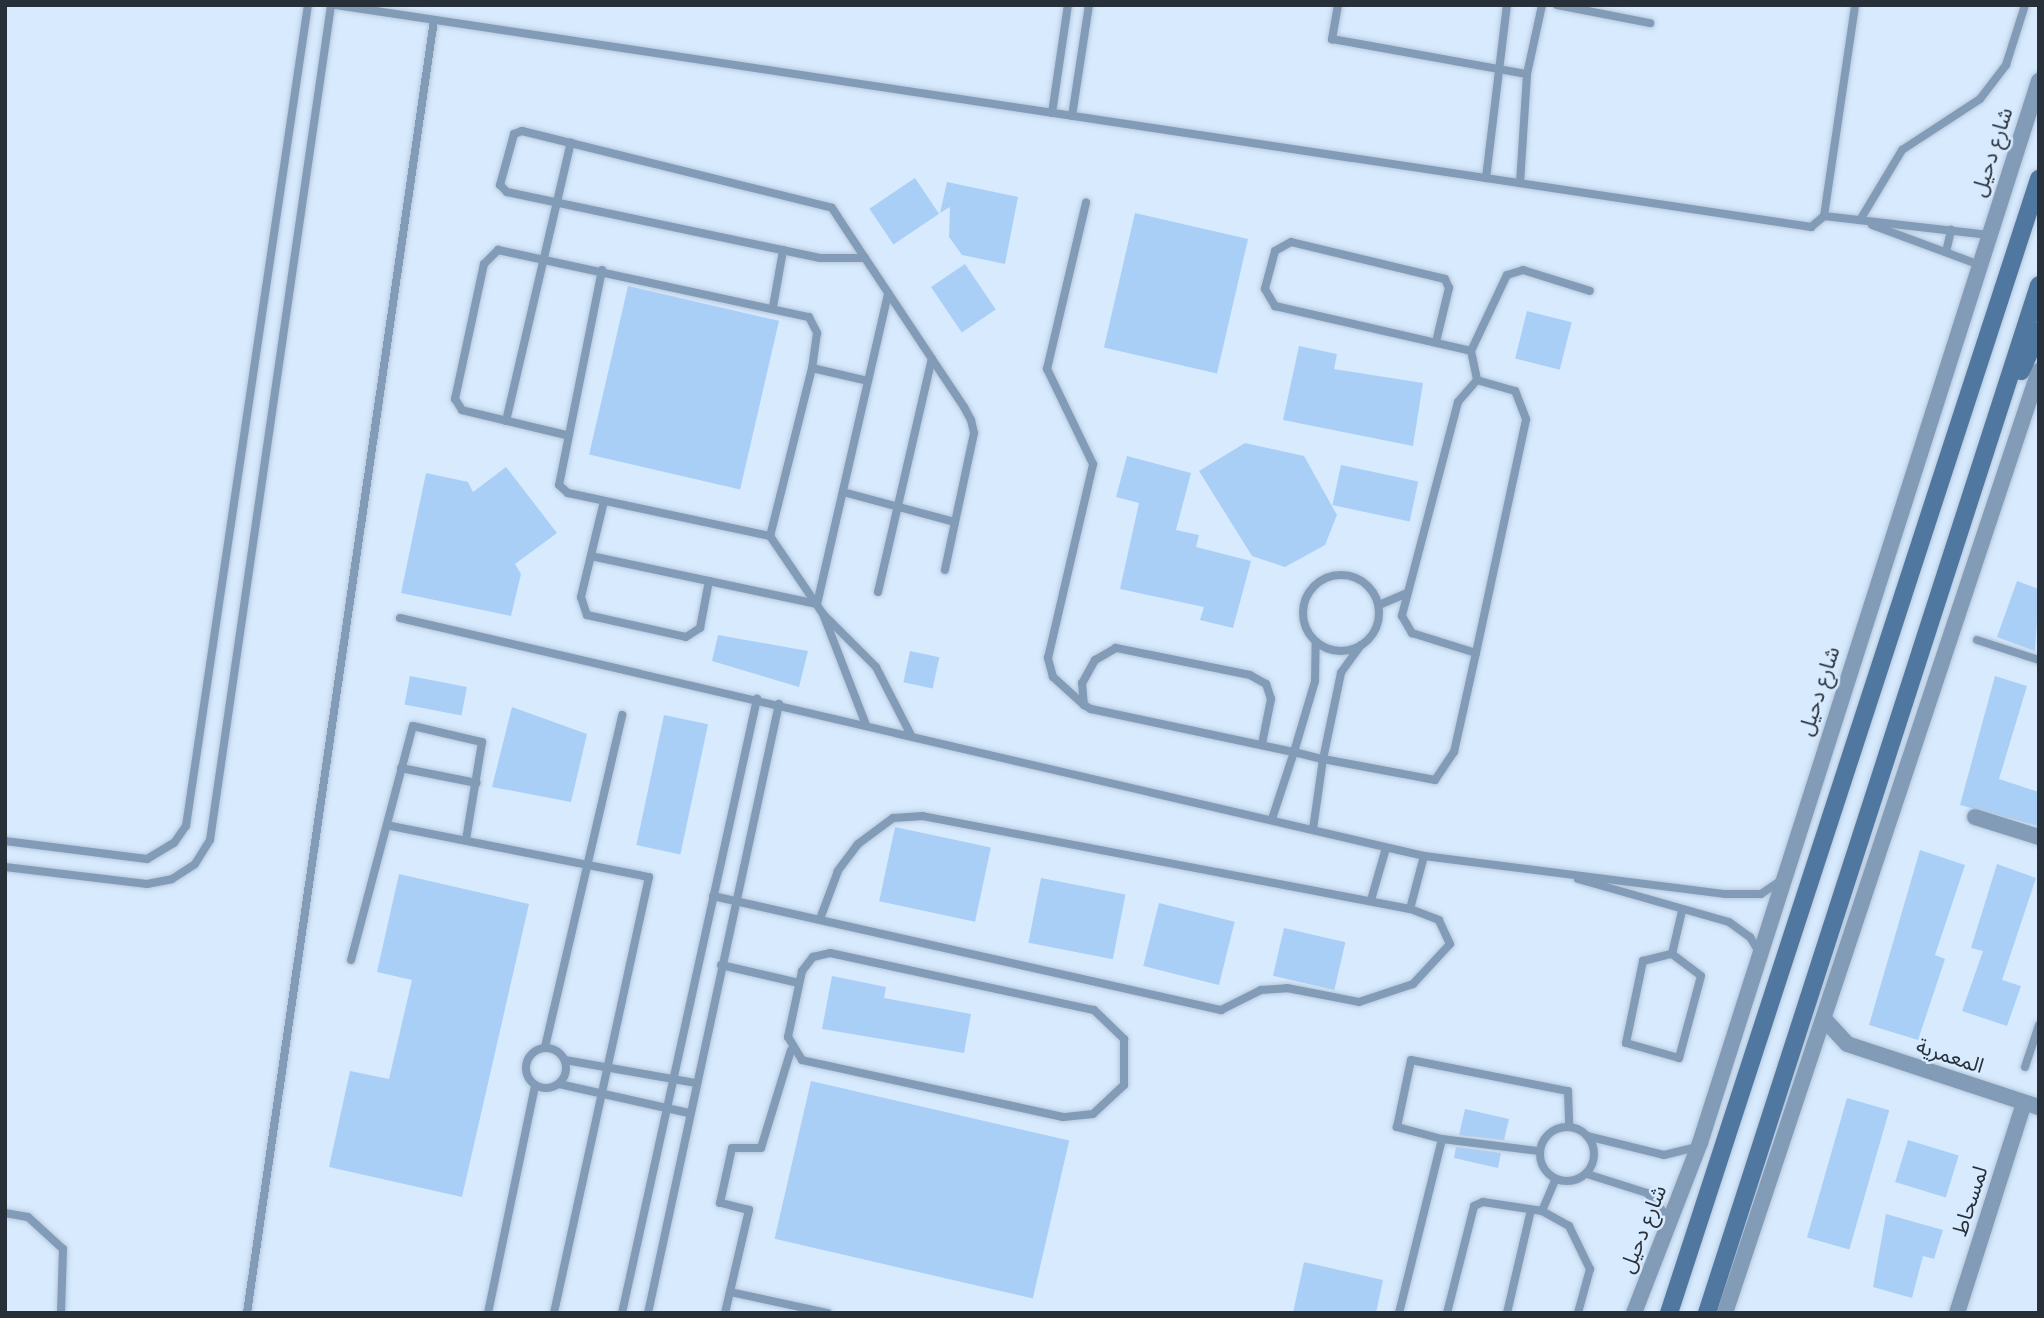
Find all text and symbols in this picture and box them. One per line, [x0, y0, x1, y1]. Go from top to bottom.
street label: شارع دحيل [1966, 104, 2018, 200]
street label: شارع دحيل [1793, 643, 1845, 739]
street label: المعمرية [1913, 1033, 1987, 1079]
street label: لمسحاط [1947, 1163, 1993, 1239]
street label: شارع دحيل [1614, 1181, 1672, 1277]

